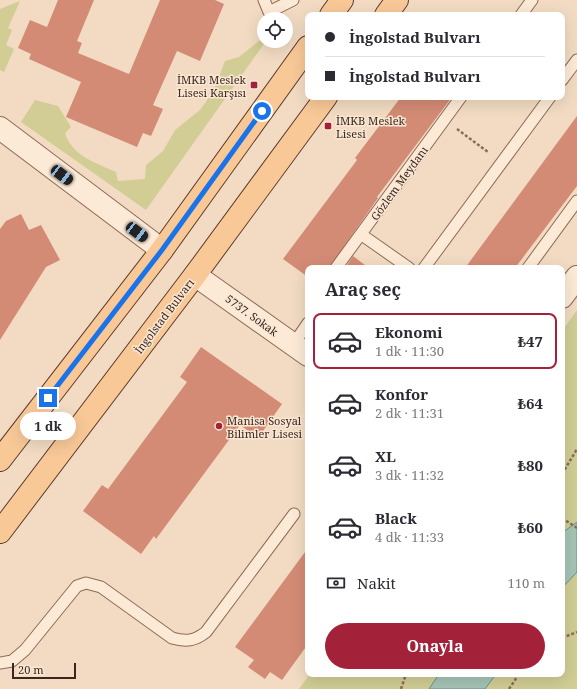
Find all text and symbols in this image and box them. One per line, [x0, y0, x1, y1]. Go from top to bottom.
map controls [257, 12, 293, 48]
button: locate [257, 12, 293, 48]
text: İngolstad Bulvarı [349, 27, 480, 47]
text: İngolstad Bulvarı [349, 66, 480, 86]
place label: İMKB Meslek Lisesi Karşısı [177, 72, 247, 100]
marker: İMKB Meslek Lisesi Karşısı [249, 80, 259, 90]
route start [253, 102, 271, 120]
place label: İMKB Meslek Lisesi [336, 113, 406, 141]
marker: İMKB Meslek Lisesi [323, 121, 333, 131]
street label: Gözlem Meydanı [367, 142, 431, 223]
car [49, 163, 75, 187]
car [124, 220, 150, 244]
street label: İngolstad Bulvarı [131, 275, 197, 357]
text: Araç seç [325, 277, 401, 301]
street label: 5737. Sokak [223, 291, 282, 340]
text: Ekonomi [375, 322, 443, 342]
icon: car [327, 323, 363, 359]
text: ₺47 [518, 331, 543, 351]
text: 1 dk · 11:30 [375, 342, 444, 360]
text: Konfor [375, 384, 428, 404]
icon: car [327, 385, 363, 421]
route end [39, 389, 57, 407]
text: ₺64 [518, 393, 543, 413]
text: 2 dk · 11:31 [375, 404, 444, 422]
callout: 1 dk [20, 412, 76, 440]
place label: Manisa Sosyal Bilimler Lisesi [227, 413, 303, 441]
text: 1 dk [34, 417, 62, 435]
marker: Manisa Sosyal Bilimler Lisesi [214, 421, 224, 431]
text: XL [375, 446, 396, 466]
icon: car [327, 447, 363, 483]
text: ₺80 [518, 455, 543, 475]
text: 3 dk · 11:32 [375, 466, 444, 484]
text: Black [375, 508, 417, 528]
icon: car [327, 509, 363, 545]
text: ₺60 [518, 517, 543, 537]
text: 4 dk · 11:33 [375, 528, 444, 546]
icon: cash [325, 572, 347, 594]
text: Nakit [357, 573, 396, 593]
text: 110 m [508, 574, 545, 592]
button: Onayla [325, 623, 545, 669]
scale bar [12, 661, 76, 680]
text: 20 m [18, 662, 44, 677]

